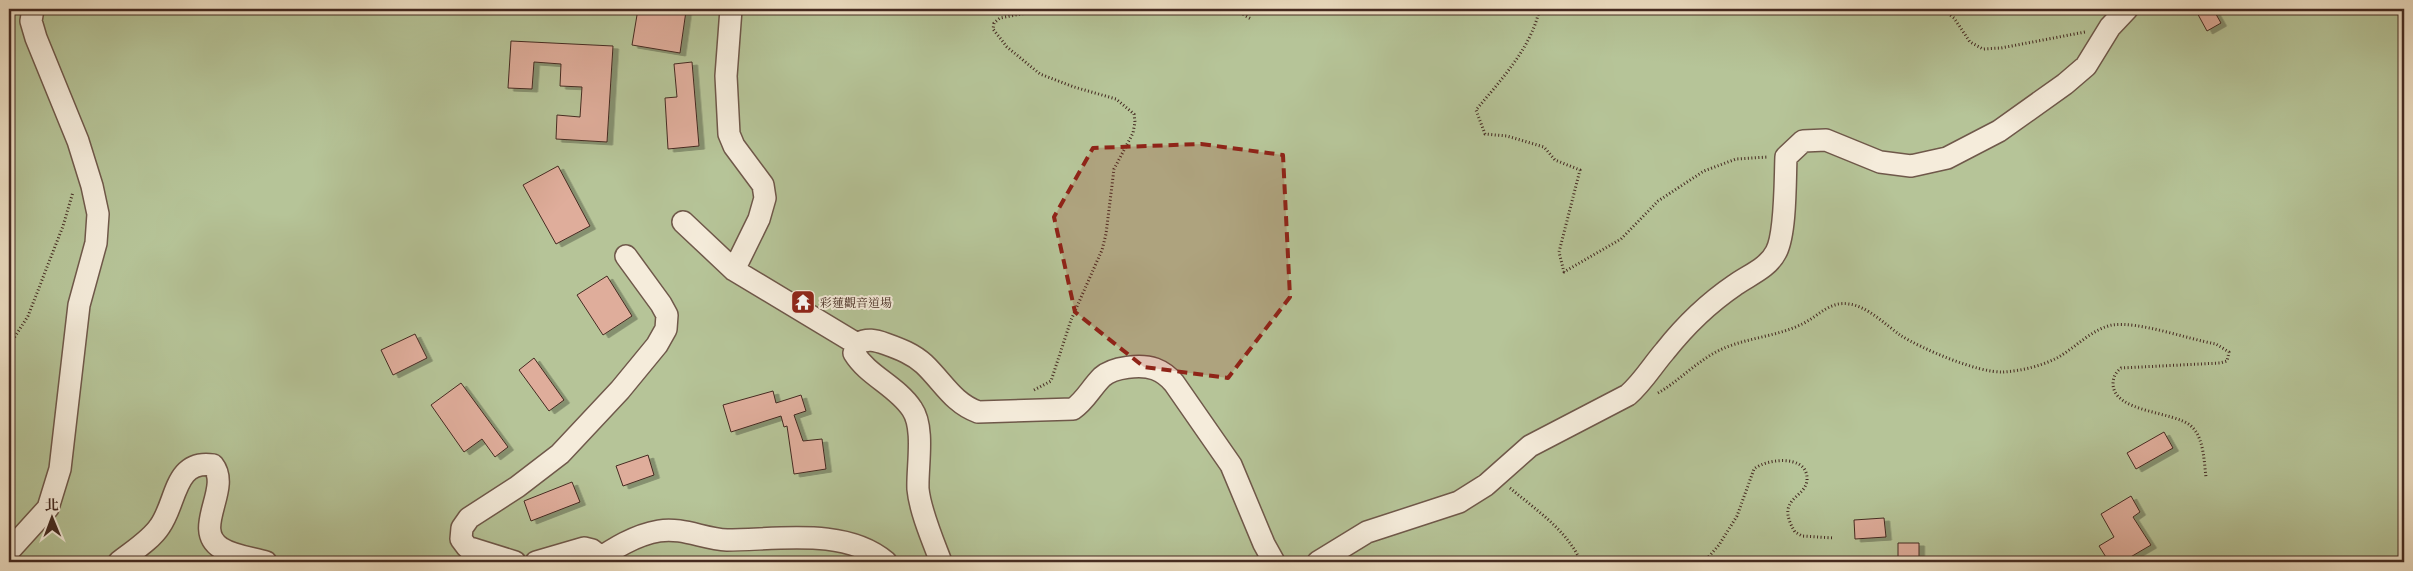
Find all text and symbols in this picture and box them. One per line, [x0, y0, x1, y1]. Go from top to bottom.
temple icon: 彩蓮觀音道場 [790, 289, 816, 315]
place label: 彩蓮觀音道場 [820, 295, 892, 310]
north arrow [28, 494, 78, 544]
text: 北 [45, 496, 59, 514]

